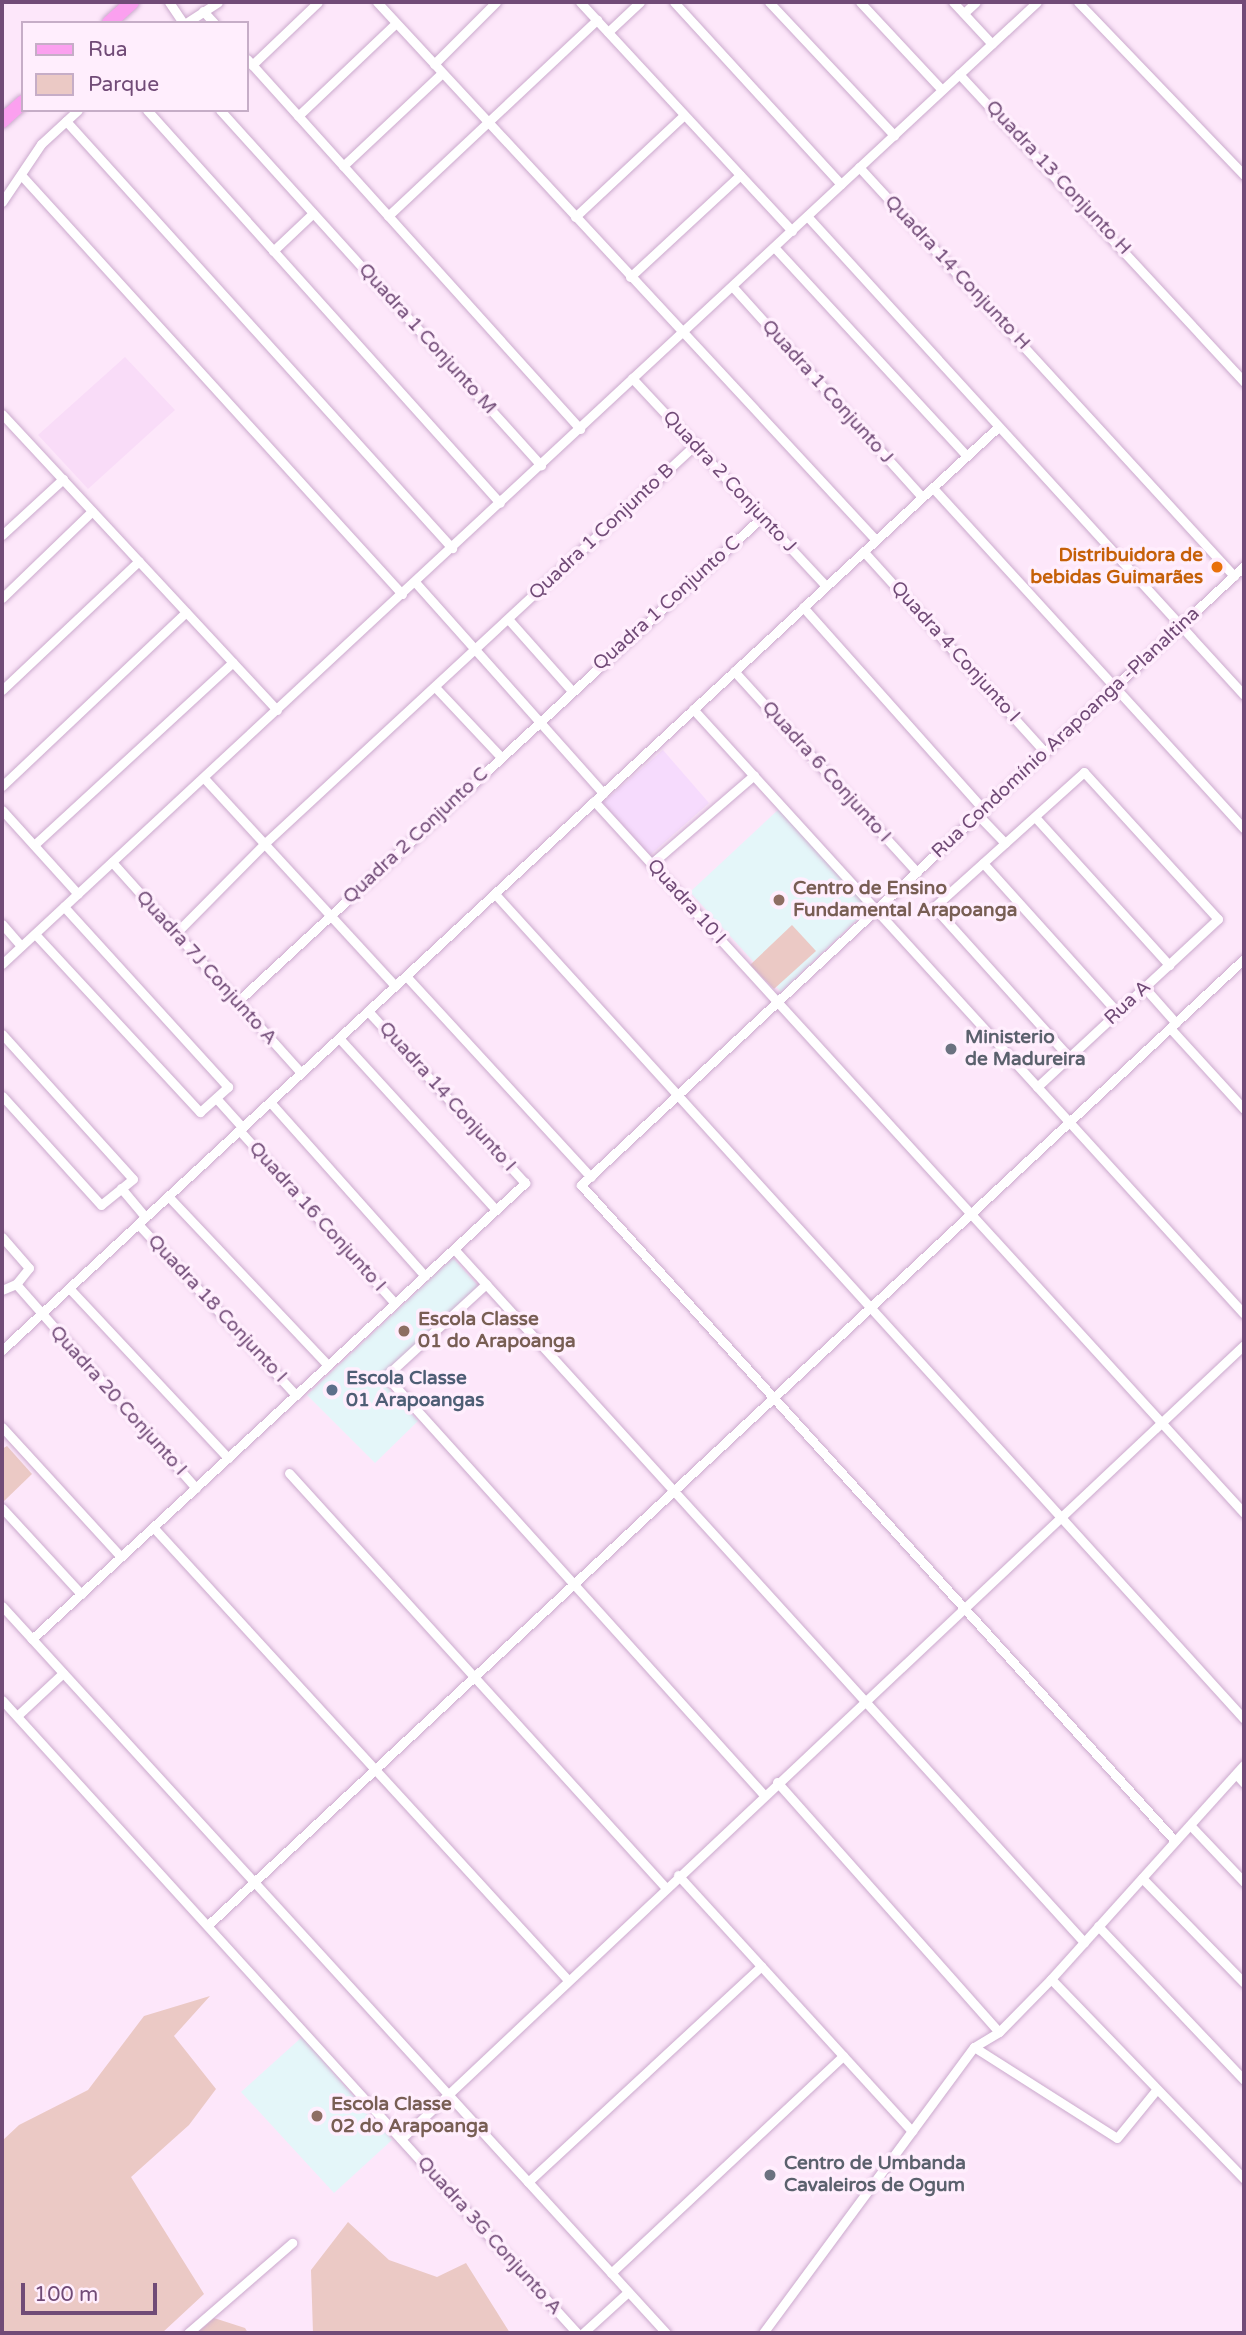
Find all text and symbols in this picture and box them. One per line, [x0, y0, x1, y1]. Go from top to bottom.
legend [21, 21, 248, 112]
text: Rua [88, 37, 128, 62]
text: Parque [88, 72, 159, 97]
street label: Quadra 13 Conjunto H [980, 96, 1136, 260]
street label: Quadra 14 Conjunto H [879, 191, 1035, 355]
street label: Quadra 1 Conjunto M [353, 259, 501, 419]
street label: Quadra 1 Conjunto J [756, 315, 898, 469]
street label: Quadra 2 Conjunto J [657, 406, 801, 558]
street label: Quadra 1 Conjunto B [525, 459, 679, 605]
street label: Quadra 1 Conjunto C [589, 532, 745, 676]
place label: Distribuidora de bebidas Guimarães [1030, 545, 1203, 589]
marker: Distribuidora de bebidas Guimarães [1209, 559, 1225, 575]
street label: Quadra 4 Conjunto I [886, 577, 1024, 727]
street label: Rua Condomínio Arapoanga -Planaltina [927, 603, 1205, 863]
street label: Quadra 6 Conjunto I [757, 697, 895, 847]
street label: Quadra 2 Conjunto C [339, 763, 493, 909]
street label: Quadra 10 I [642, 855, 730, 949]
place label: Centro de Ensino Fundamental Arapoanga [793, 878, 1017, 922]
street label: Quadra 7J Conjunto A [131, 886, 281, 1050]
marker: Centro de Ensino Fundamental Arapoanga [771, 892, 787, 908]
street label: Rua A [1100, 976, 1156, 1030]
street label: Quadra 14 Conjunto I [374, 1017, 520, 1177]
place label: Ministerio de Madureira [965, 1027, 1086, 1071]
marker: Ministerio de Madureira [943, 1041, 959, 1057]
street label: Quadra 16 Conjunto I [244, 1137, 390, 1297]
street label: Quadra 18 Conjunto I [143, 1230, 291, 1388]
place label: Escola Classe 01 do Arapoanga [418, 1309, 576, 1353]
street label: Quadra 20 Conjunto I [45, 1321, 191, 1481]
marker: Escola Classe 01 do Arapoanga [396, 1323, 412, 1339]
place label: Escola Classe 01 Arapoangas [346, 1368, 484, 1412]
marker: Escola Classe 01 Arapoangas [324, 1382, 340, 1398]
place label: Escola Classe 02 do Arapoanga [331, 2094, 489, 2138]
marker: Escola Classe 02 do Arapoanga [309, 2108, 325, 2124]
street label: Quadra 3G Conjunto A [412, 2152, 566, 2320]
place label: Centro de Umbanda Cavaleiros de Ogum [784, 2153, 966, 2197]
marker: Centro de Umbanda Cavaleiros de Ogum [762, 2167, 778, 2183]
scale bar [24, 2268, 161, 2312]
text: 100 m [34, 2282, 98, 2307]

